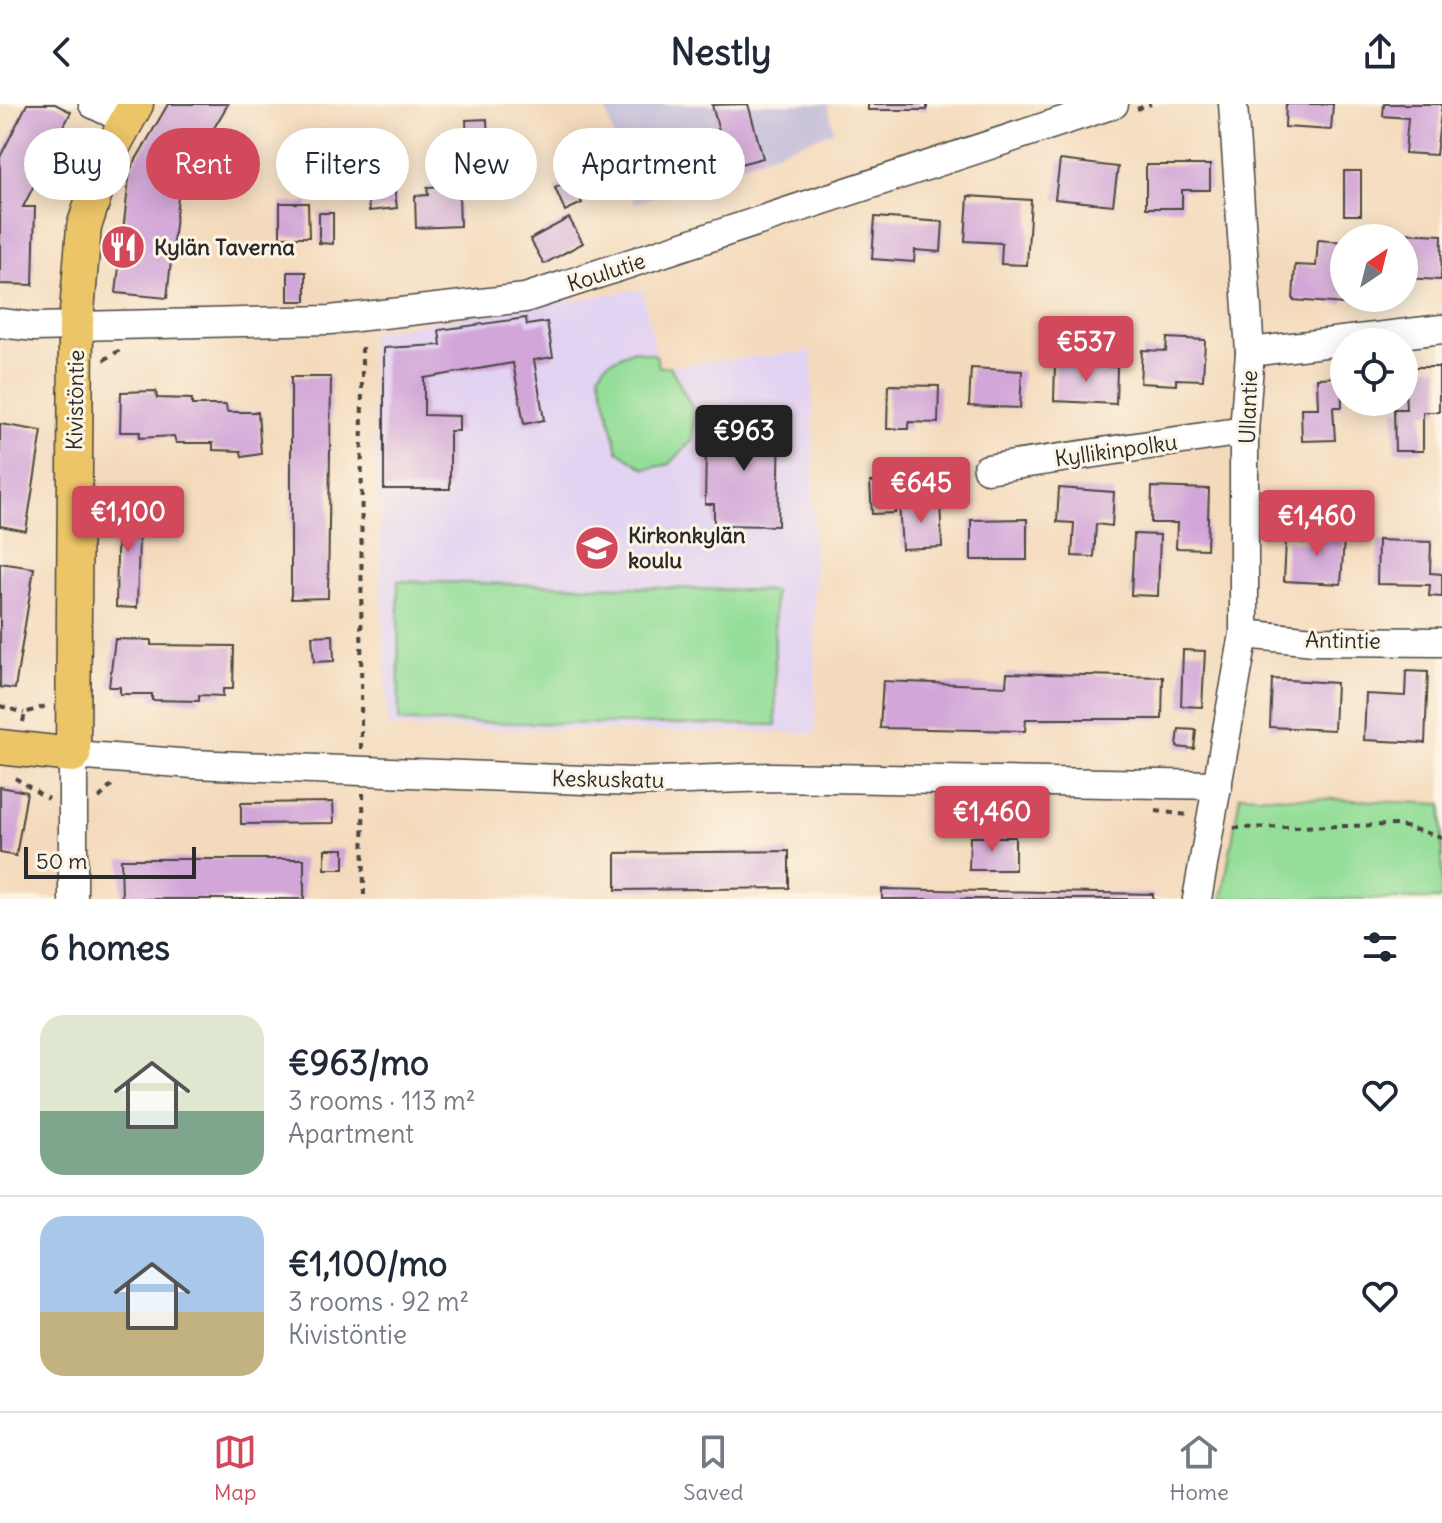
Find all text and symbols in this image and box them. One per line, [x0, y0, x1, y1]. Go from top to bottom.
icon: back [40, 30, 84, 74]
text: Nestly [670, 30, 772, 75]
icon: share [1358, 30, 1402, 74]
chip: Buy [24, 128, 130, 200]
chip: Rent [146, 128, 260, 200]
chip: Filters [276, 128, 409, 200]
chip: New [425, 128, 537, 200]
chip: Apartment [553, 128, 745, 200]
restaurant icon: Kylän Taverna [99, 223, 147, 271]
north arrow [1330, 224, 1418, 312]
map controls [1330, 224, 1418, 416]
place label: Kylän Taverna [154, 233, 295, 261]
street label: Koulutie [563, 246, 649, 298]
pin: €537 [1039, 316, 1133, 384]
text: €537 [1056, 325, 1116, 358]
button: locate [1330, 328, 1418, 416]
street label: Kivistöntie [60, 349, 90, 451]
street label: Ullantie [1233, 370, 1263, 444]
pin: €963 [697, 405, 791, 473]
text: €963 [713, 414, 775, 447]
street label: Kyllikinpolku [1053, 428, 1179, 472]
pin: €645 [874, 457, 968, 525]
text: €645 [890, 466, 952, 499]
pin: €1,100 [63, 486, 193, 554]
pin: €1,460 [1252, 490, 1382, 558]
text: €1,100 [90, 495, 166, 528]
text: €1,460 [1278, 499, 1356, 532]
place label: Kirkonkylän koulu [628, 521, 746, 574]
school or university icon: Kirkonkylän koulu [573, 524, 621, 572]
street label: Antintie [1305, 625, 1381, 655]
street label: Keskuskatu [551, 764, 665, 794]
pin: €1,460 [927, 786, 1057, 854]
text: €1,460 [953, 795, 1031, 828]
scale bar [24, 843, 196, 879]
text: 50 m [36, 847, 88, 875]
icon: filters [1358, 925, 1402, 969]
text: 6 homes [40, 926, 170, 969]
text: €963/mo [288, 1041, 429, 1084]
icon: home [104, 1047, 200, 1143]
icon: heart [1358, 1073, 1402, 1117]
text: 3 rooms · 113 m² [288, 1084, 475, 1117]
text: Apartment [288, 1117, 414, 1150]
text: €1,100/mo [288, 1242, 447, 1285]
icon: home [104, 1248, 200, 1344]
icon: heart [1358, 1274, 1402, 1318]
text: 3 rooms · 92 m² [288, 1285, 469, 1318]
text: Kivistöntie [288, 1318, 407, 1351]
tab: Map [213, 1430, 257, 1506]
tab: Saved [683, 1430, 743, 1506]
tab: Home [1170, 1430, 1229, 1506]

